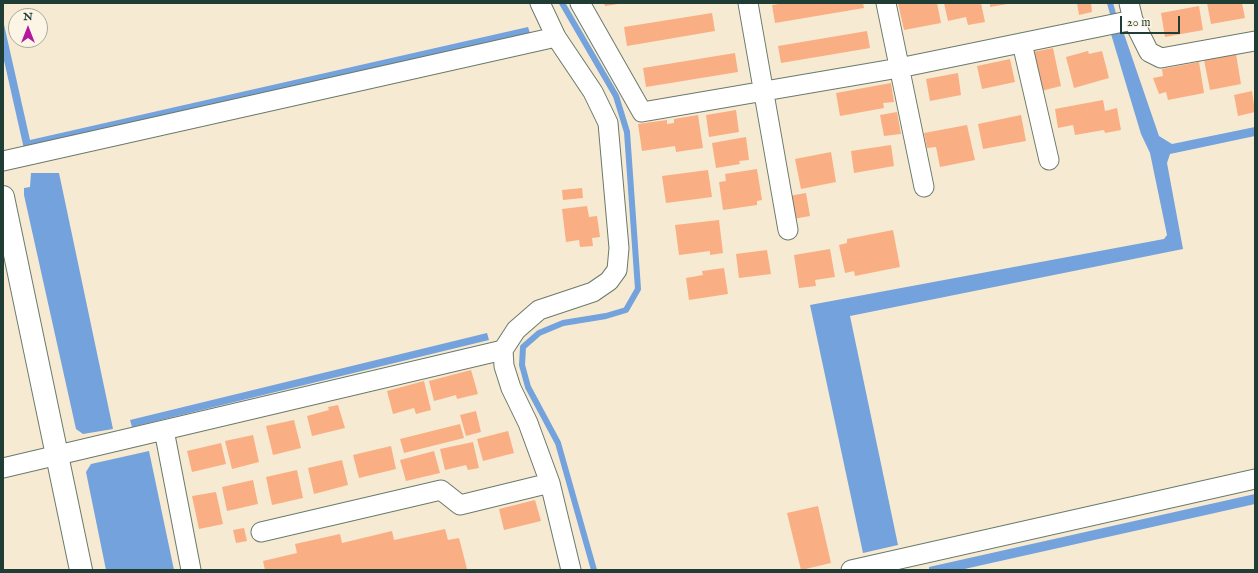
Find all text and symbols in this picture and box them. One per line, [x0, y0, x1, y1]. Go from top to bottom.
north arrow [8, 8, 48, 48]
scale bar [1122, 8, 1182, 34]
text: N [23, 10, 33, 24]
text: 20 m [1127, 15, 1150, 30]

